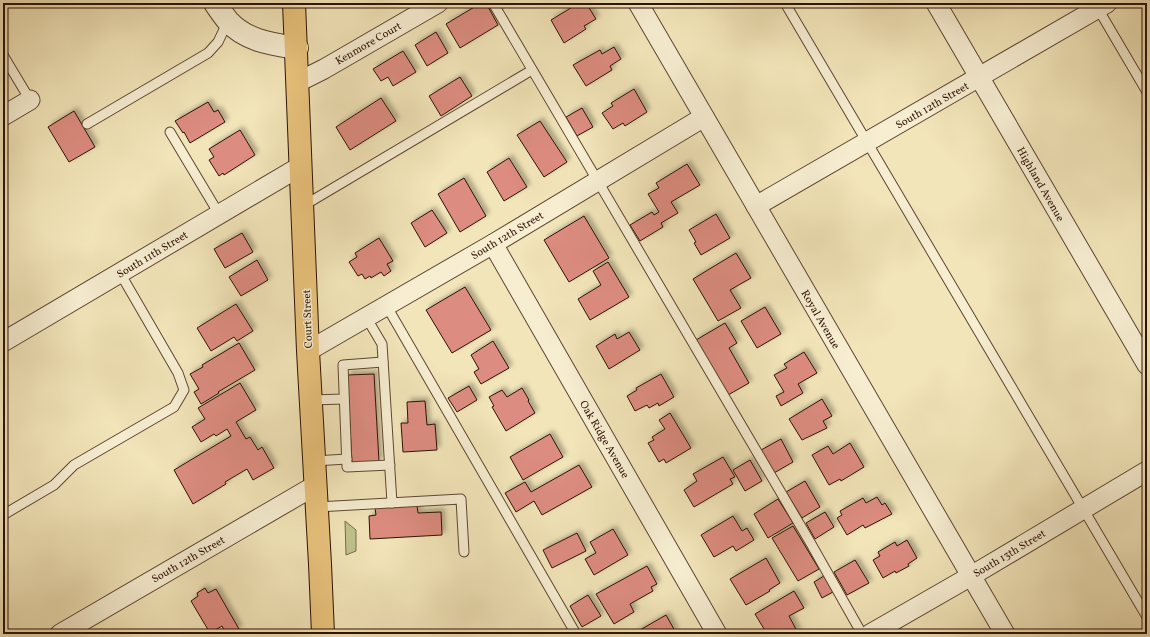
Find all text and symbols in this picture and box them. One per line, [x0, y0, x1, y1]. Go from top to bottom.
street label: Kenmore Court [333, 19, 405, 69]
street label: South 12th Street [893, 79, 972, 133]
street label: Highland Avenue [1012, 145, 1067, 225]
street label: South 12th Street [469, 209, 547, 264]
street label: South 11th Street [114, 228, 191, 283]
street label: Royal Avenue [797, 287, 843, 352]
street label: Court Street [300, 289, 317, 349]
street label: Oak Ridge Avenue [575, 398, 632, 482]
street label: South 13th Street [971, 527, 1049, 582]
street label: South 12th Street [149, 533, 228, 587]

